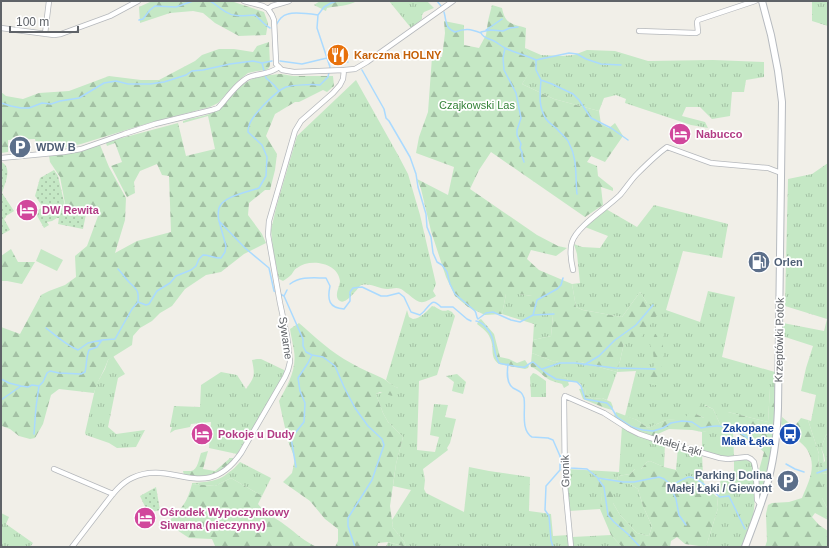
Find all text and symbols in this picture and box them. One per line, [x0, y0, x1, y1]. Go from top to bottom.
scale bar [10, 8, 78, 34]
text: 100 m [16, 15, 49, 29]
restaurant icon: Karczma HOLNY [325, 42, 351, 68]
place label: Karczma HOLNY [354, 49, 442, 61]
park label: Czajkowski Las [439, 99, 515, 111]
hotel icon: Nabucco [667, 121, 693, 147]
place label: Nabucco [696, 128, 743, 140]
parking icon: WDW B [7, 134, 33, 160]
place label: WDW B [36, 141, 76, 153]
hotel icon: DW Rewita [14, 197, 40, 223]
place label: DW Rewita [42, 204, 100, 216]
fuel station icon: Orlen [746, 249, 772, 275]
place label: Orlen [774, 256, 803, 268]
street label: Krzeptówki Potok [772, 297, 786, 383]
street label: Sywarne [277, 316, 295, 360]
hotel icon: Pokoje u Dudy [189, 421, 215, 447]
bus stop icon: Zakopane Mała Łąka [777, 421, 803, 447]
place label: Zakopane Mała Łąka [721, 422, 775, 447]
place label: Pokoje u Dudy [218, 428, 295, 440]
street label: Małej Łąki [653, 432, 703, 458]
street label: Gronik [559, 454, 571, 487]
parking icon: Parking Dolina Małej Łąki / Giewont [775, 468, 801, 494]
place label: Parking Dolina Małej Łąki / Giewont [667, 469, 773, 494]
hotel icon: Ośrodek Wypoczynkowy Siwarna (nieczynny) [132, 505, 158, 531]
place label: Ośrodek Wypoczynkowy Siwarna (nieczynny) [160, 506, 290, 531]

